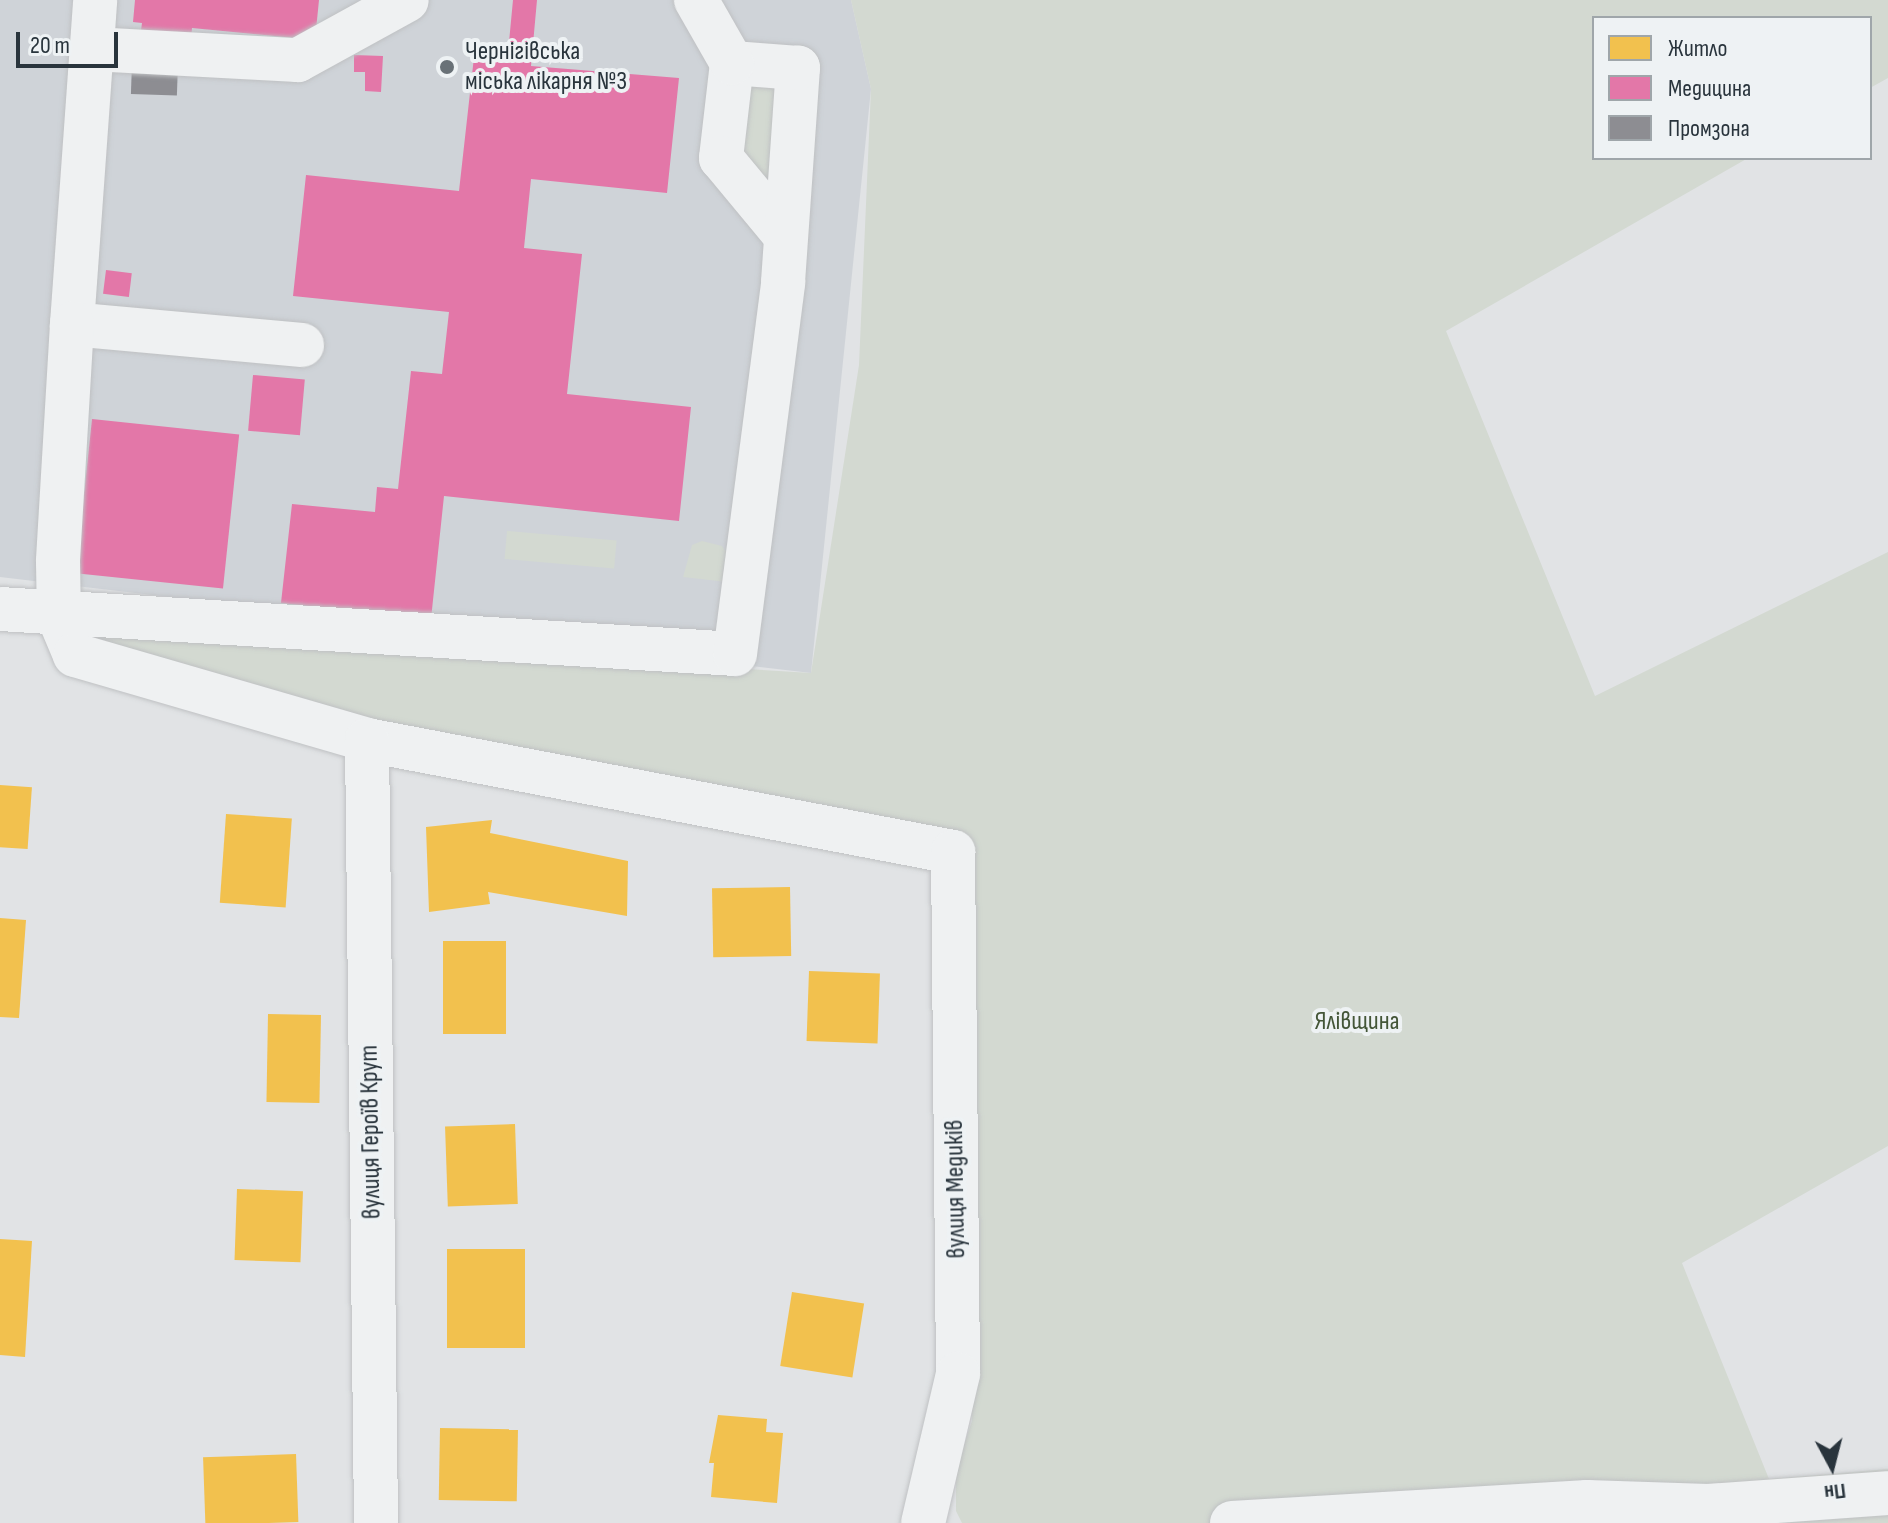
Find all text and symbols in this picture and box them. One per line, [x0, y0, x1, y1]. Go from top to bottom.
scale bar [20, 16, 122, 66]
legend [1592, 16, 1872, 160]
text: 20 m [30, 31, 70, 60]
text: Житло [1668, 34, 1728, 63]
place label: Чернігівська міська лікарня №3 [465, 36, 627, 98]
marker: Чернігівська міська лікарня №3 [436, 56, 458, 78]
text: Медицина [1668, 74, 1751, 103]
text: Промзона [1668, 114, 1750, 143]
park label: Ялівщина [1314, 1006, 1400, 1038]
street label: вулиця Героїв Крут [354, 1045, 388, 1219]
street label: вулиця Медиків [939, 1119, 973, 1259]
north arrow [1792, 1427, 1872, 1507]
text: Пн [1823, 1477, 1847, 1506]

